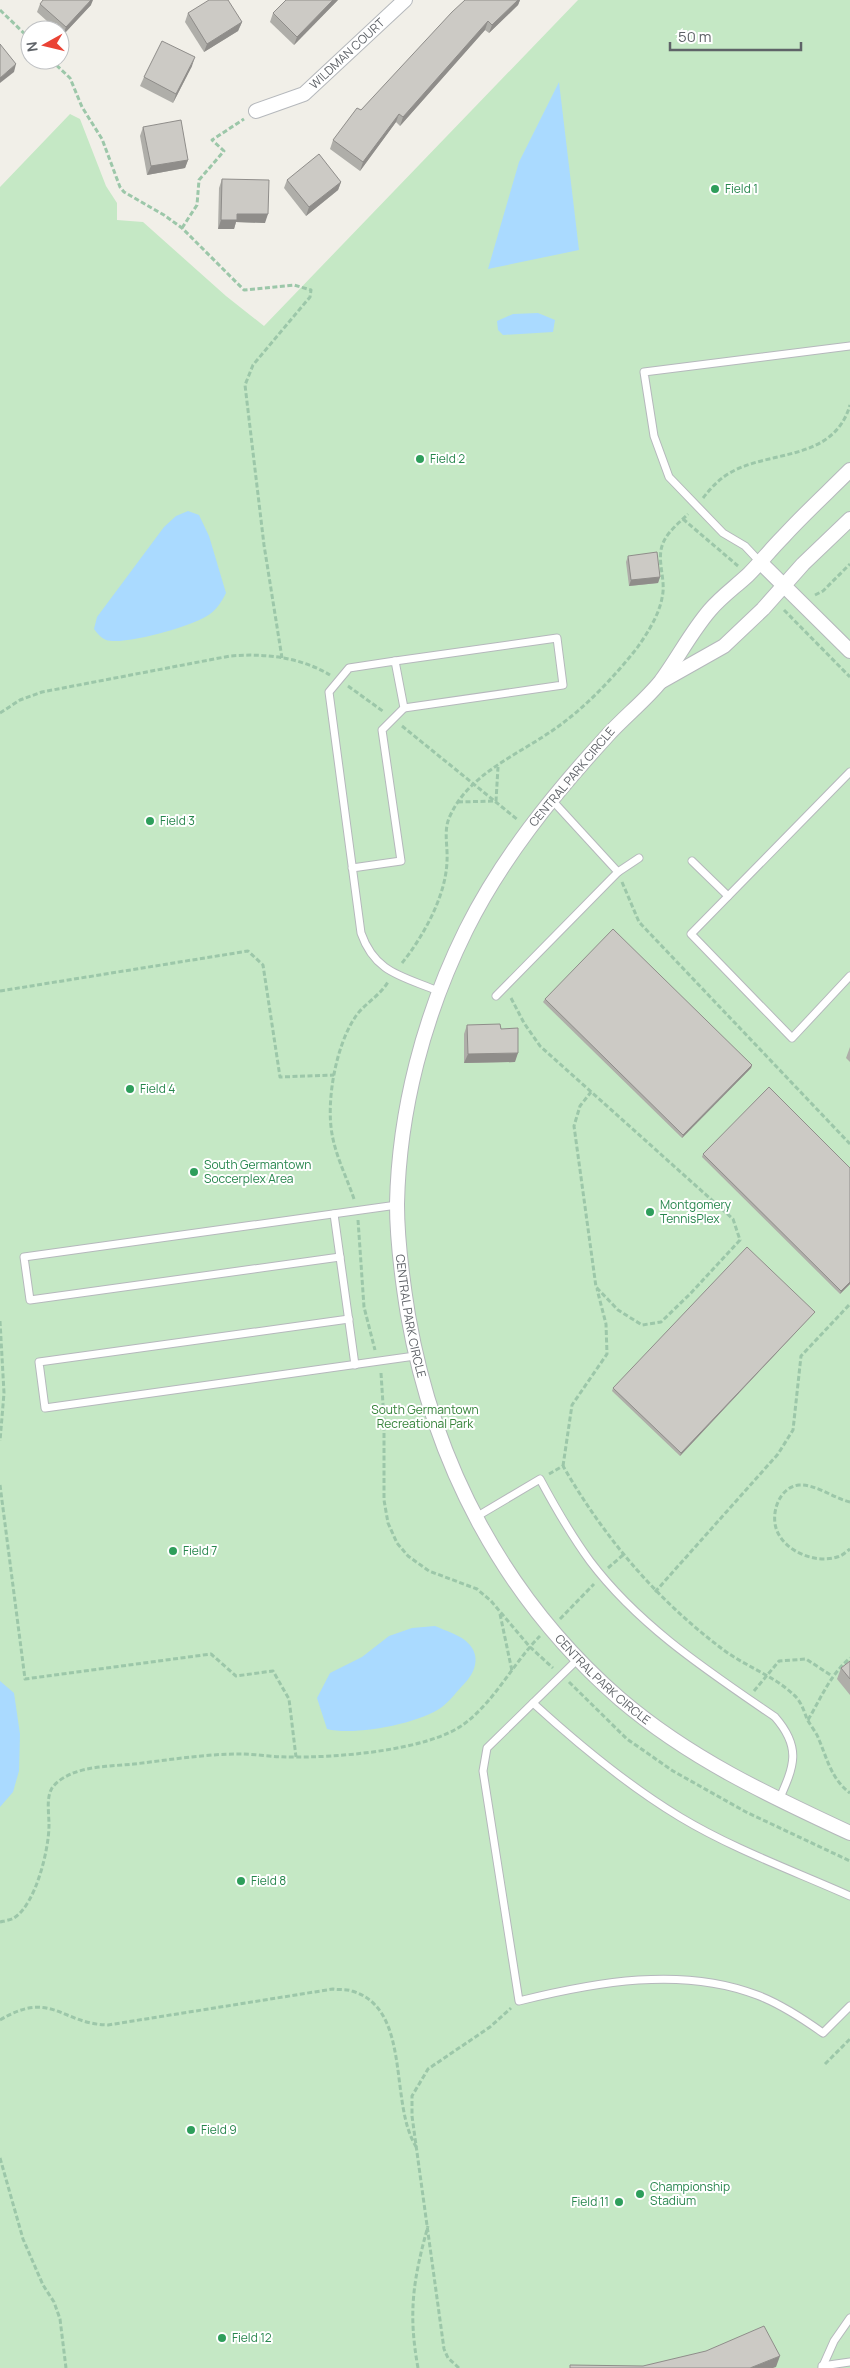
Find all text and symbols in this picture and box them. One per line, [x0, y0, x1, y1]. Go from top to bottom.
street label: WILDMAN COURT [306, 14, 389, 93]
north arrow [20, 20, 70, 70]
scale bar [670, 20, 801, 52]
text: 50 m [678, 26, 712, 47]
text: N [22, 41, 42, 53]
place label: Field 1 [725, 180, 758, 197]
marker: Field 1 [709, 183, 721, 195]
place label: Field 2 [430, 450, 465, 467]
marker: Field 2 [414, 453, 426, 465]
street label: CENTRAL PARK CIRCLE [525, 723, 619, 830]
place label: Field 3 [160, 812, 195, 829]
marker: Field 3 [144, 815, 156, 827]
place label: Field 4 [140, 1080, 175, 1097]
marker: Field 4 [124, 1083, 136, 1095]
place label: South Germantown Soccerplex Area [204, 1156, 312, 1187]
marker: South Germantown Soccerplex Area [188, 1166, 200, 1178]
place label: Montgomery TennisPlex [660, 1196, 732, 1227]
marker: Montgomery TennisPlex [644, 1206, 656, 1218]
street label: CENTRAL PARK CIRCLE [392, 1253, 430, 1380]
park label: South Germantown Recreational Park [371, 1401, 479, 1432]
place label: Field 7 [183, 1542, 217, 1559]
marker: Field 7 [167, 1545, 179, 1557]
street label: CENTRAL PARK CIRCLE [551, 1630, 654, 1728]
place label: Field 8 [251, 1872, 286, 1889]
marker: Field 8 [235, 1875, 247, 1887]
place label: Field 9 [201, 2121, 237, 2138]
marker: Field 9 [185, 2124, 197, 2136]
place label: Championship Stadium [650, 2178, 730, 2209]
marker: Championship Stadium [634, 2188, 646, 2200]
place label: Field 11 [571, 2193, 609, 2210]
marker: Field 11 [613, 2196, 625, 2208]
place label: Field 12 [232, 2329, 272, 2346]
marker: Field 12 [216, 2332, 228, 2344]

